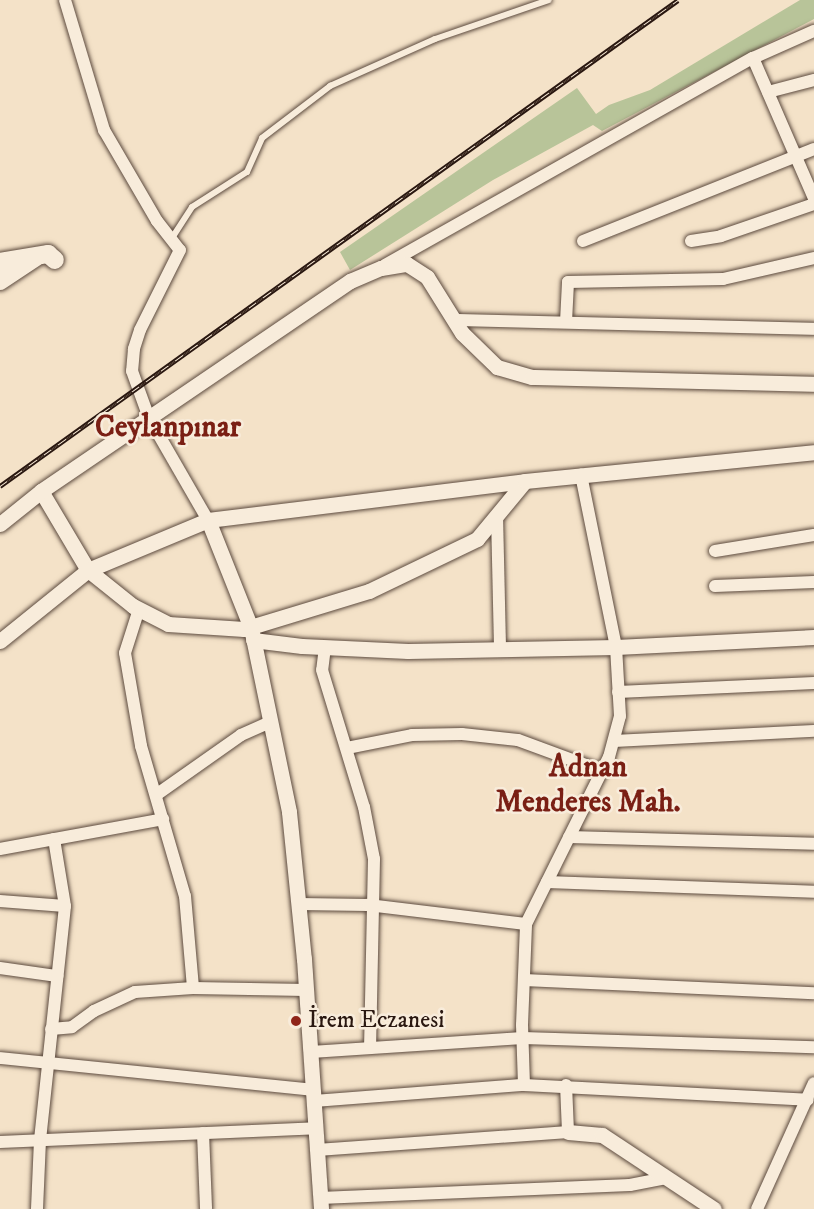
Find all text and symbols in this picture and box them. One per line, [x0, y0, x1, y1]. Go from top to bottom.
district label: Ceylanpınar [95, 410, 241, 446]
district label: Adnan Menderes Mah. [495, 750, 681, 820]
place label: İrem Eczanesi [308, 1007, 444, 1035]
marker: İrem Eczanesi [289, 1014, 303, 1028]

